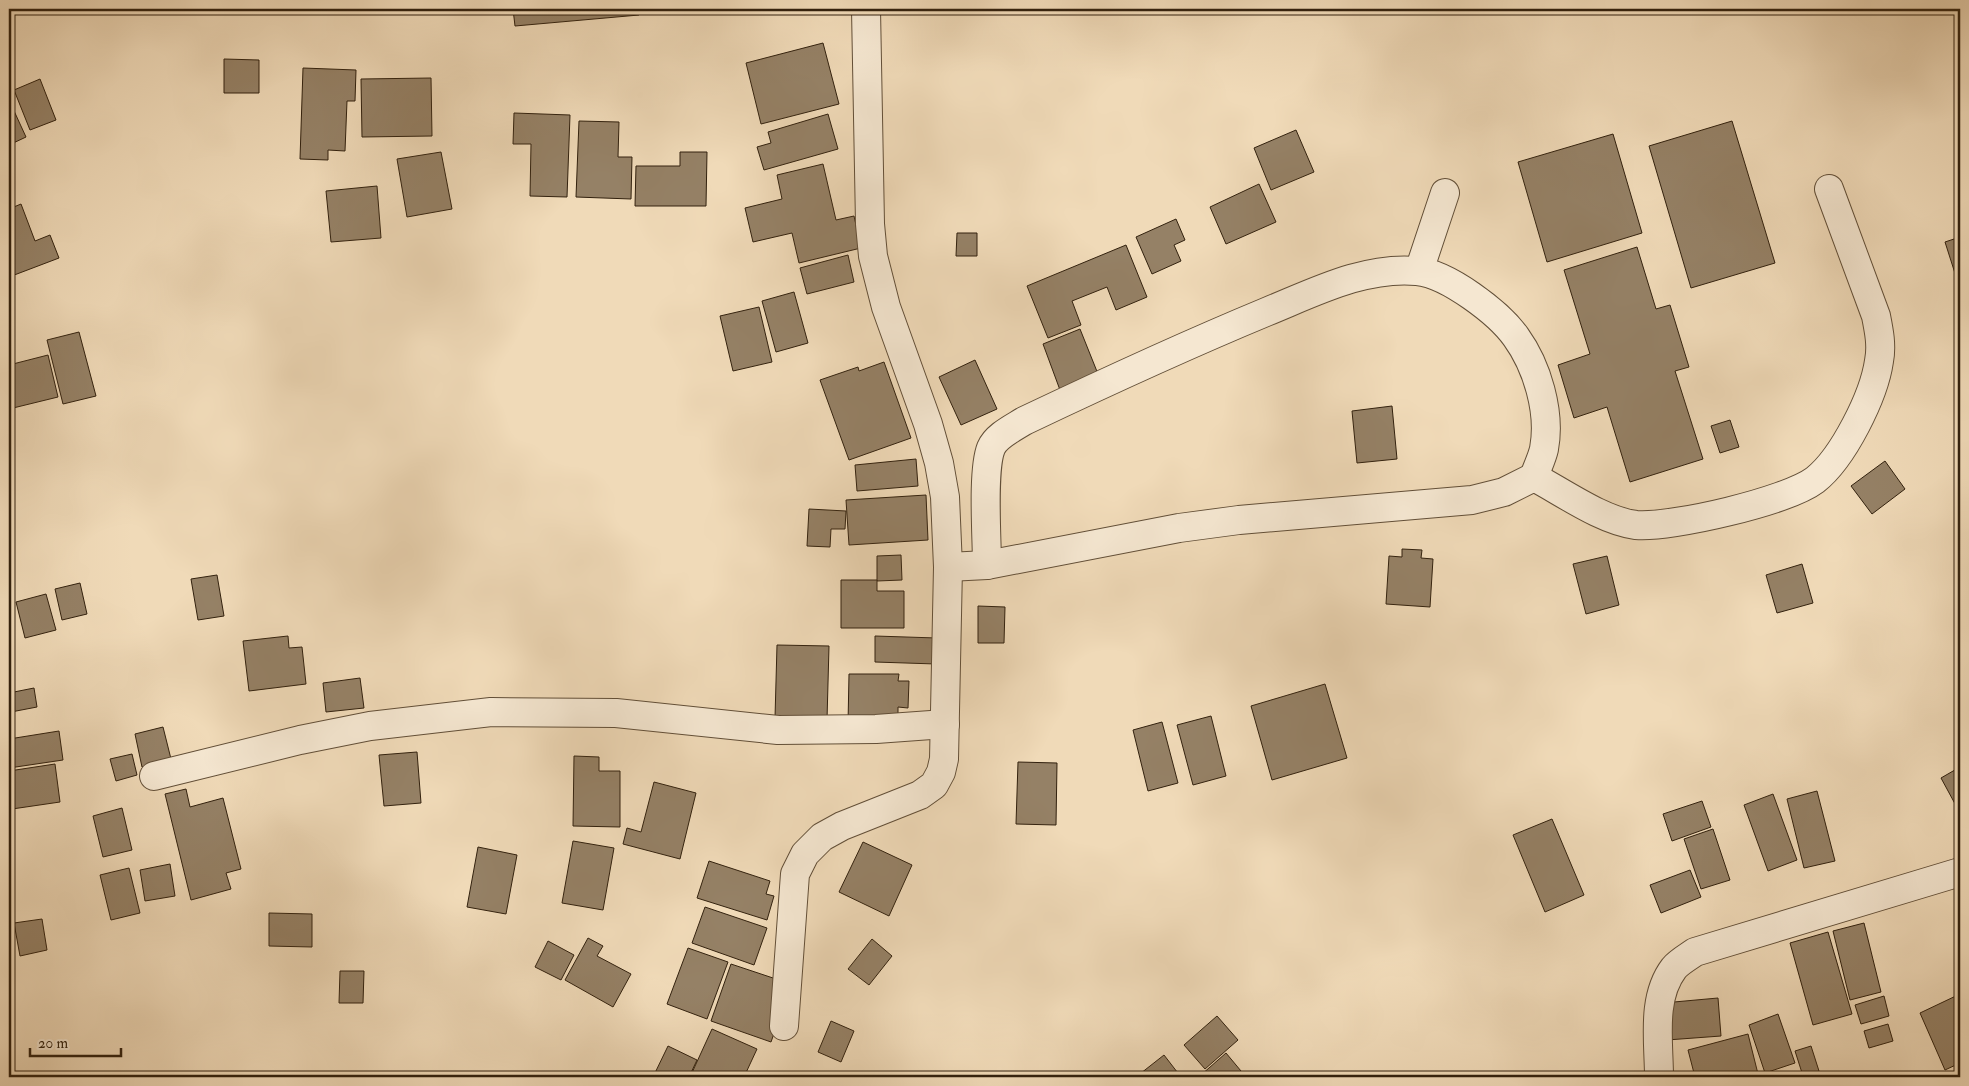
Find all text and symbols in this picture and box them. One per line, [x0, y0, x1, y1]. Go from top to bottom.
scale bar [30, 1026, 121, 1058]
text: 20 m [38, 1034, 68, 1053]

